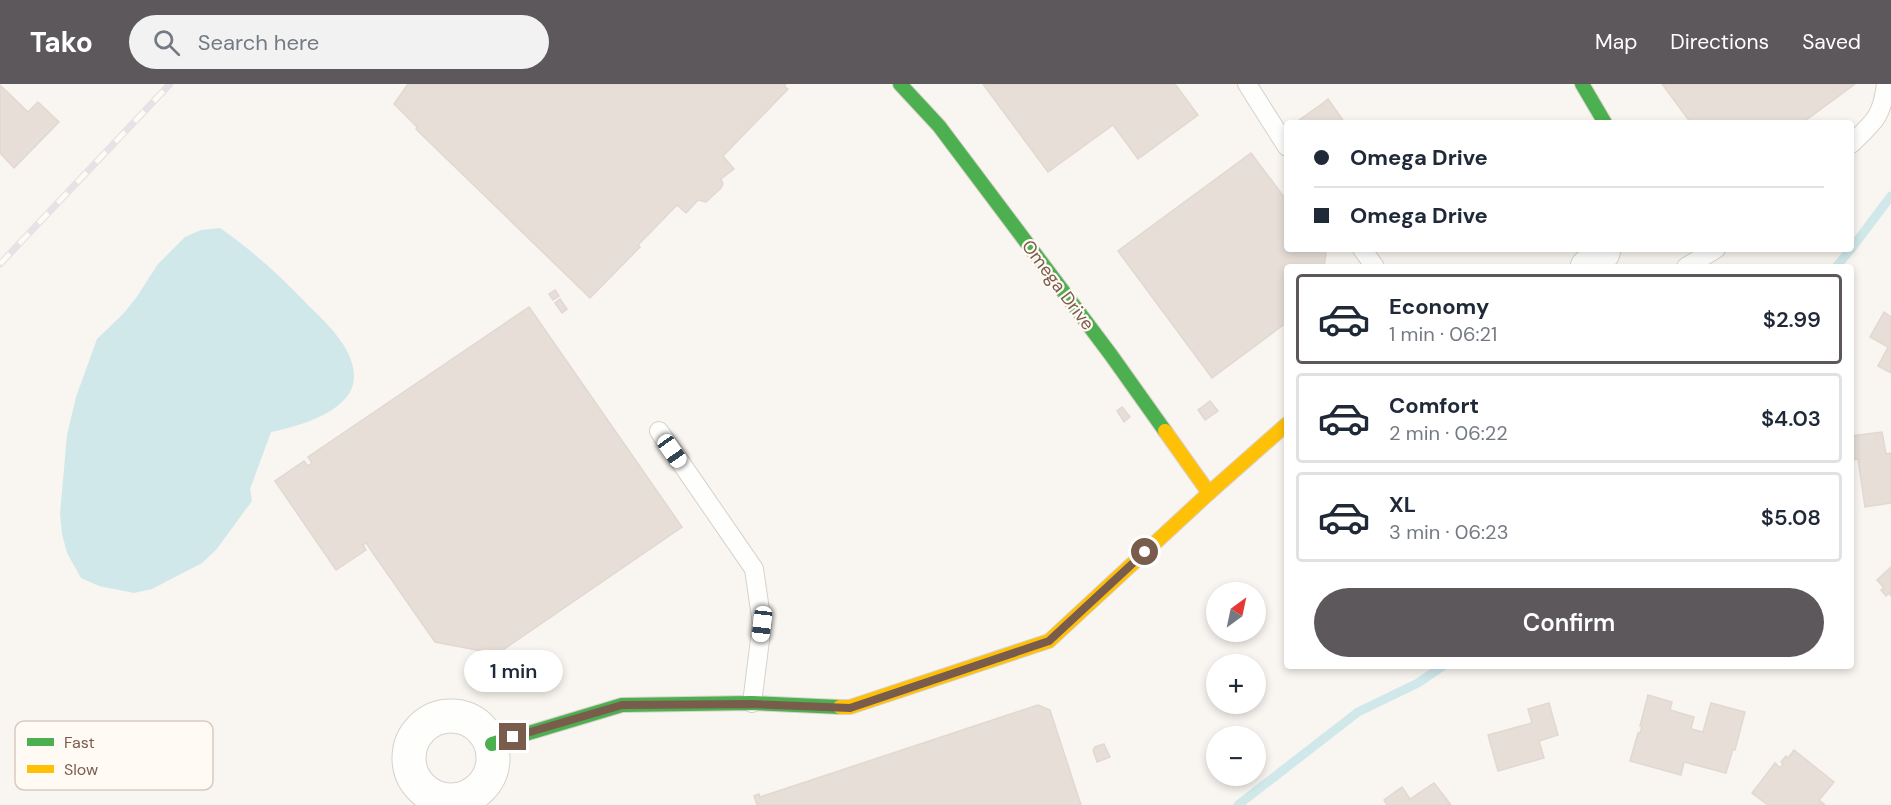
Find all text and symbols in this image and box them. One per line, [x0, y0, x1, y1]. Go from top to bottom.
search box [129, 15, 549, 69]
text: Tako [30, 24, 93, 61]
icon: search [150, 26, 183, 59]
text: Search here [198, 28, 319, 57]
text: Map [1595, 28, 1637, 56]
text: Directions [1670, 28, 1769, 56]
text: Saved [1802, 28, 1861, 56]
text: Omega Drive [1350, 143, 1488, 172]
text: Omega Drive [1350, 201, 1488, 230]
street label: Omega Drive [1016, 235, 1100, 335]
icon: car [1317, 292, 1371, 346]
text: Economy [1389, 292, 1489, 321]
text: $2.99 [1763, 305, 1821, 334]
text: 1 min · 06:21 [1389, 321, 1497, 347]
icon: car [1317, 391, 1371, 445]
text: Comfort [1389, 391, 1479, 420]
text: $4.03 [1761, 404, 1821, 433]
text: 2 min · 06:22 [1389, 420, 1508, 446]
car [654, 431, 690, 471]
icon: car [1317, 490, 1371, 544]
text: XL [1389, 490, 1416, 519]
text: $5.08 [1761, 503, 1821, 532]
text: 3 min · 06:23 [1389, 519, 1508, 545]
route start [1131, 538, 1158, 565]
north arrow [1206, 582, 1266, 642]
map controls [1206, 582, 1266, 786]
button: Confirm [1314, 588, 1824, 657]
car [751, 605, 773, 643]
callout: 1 min [464, 650, 562, 692]
button: + [1206, 654, 1266, 714]
text: 1 min [490, 658, 537, 684]
legend [15, 721, 213, 790]
route end [499, 723, 526, 750]
button: − [1206, 726, 1266, 786]
text: Fast [64, 732, 95, 753]
text: Slow [64, 759, 98, 780]

